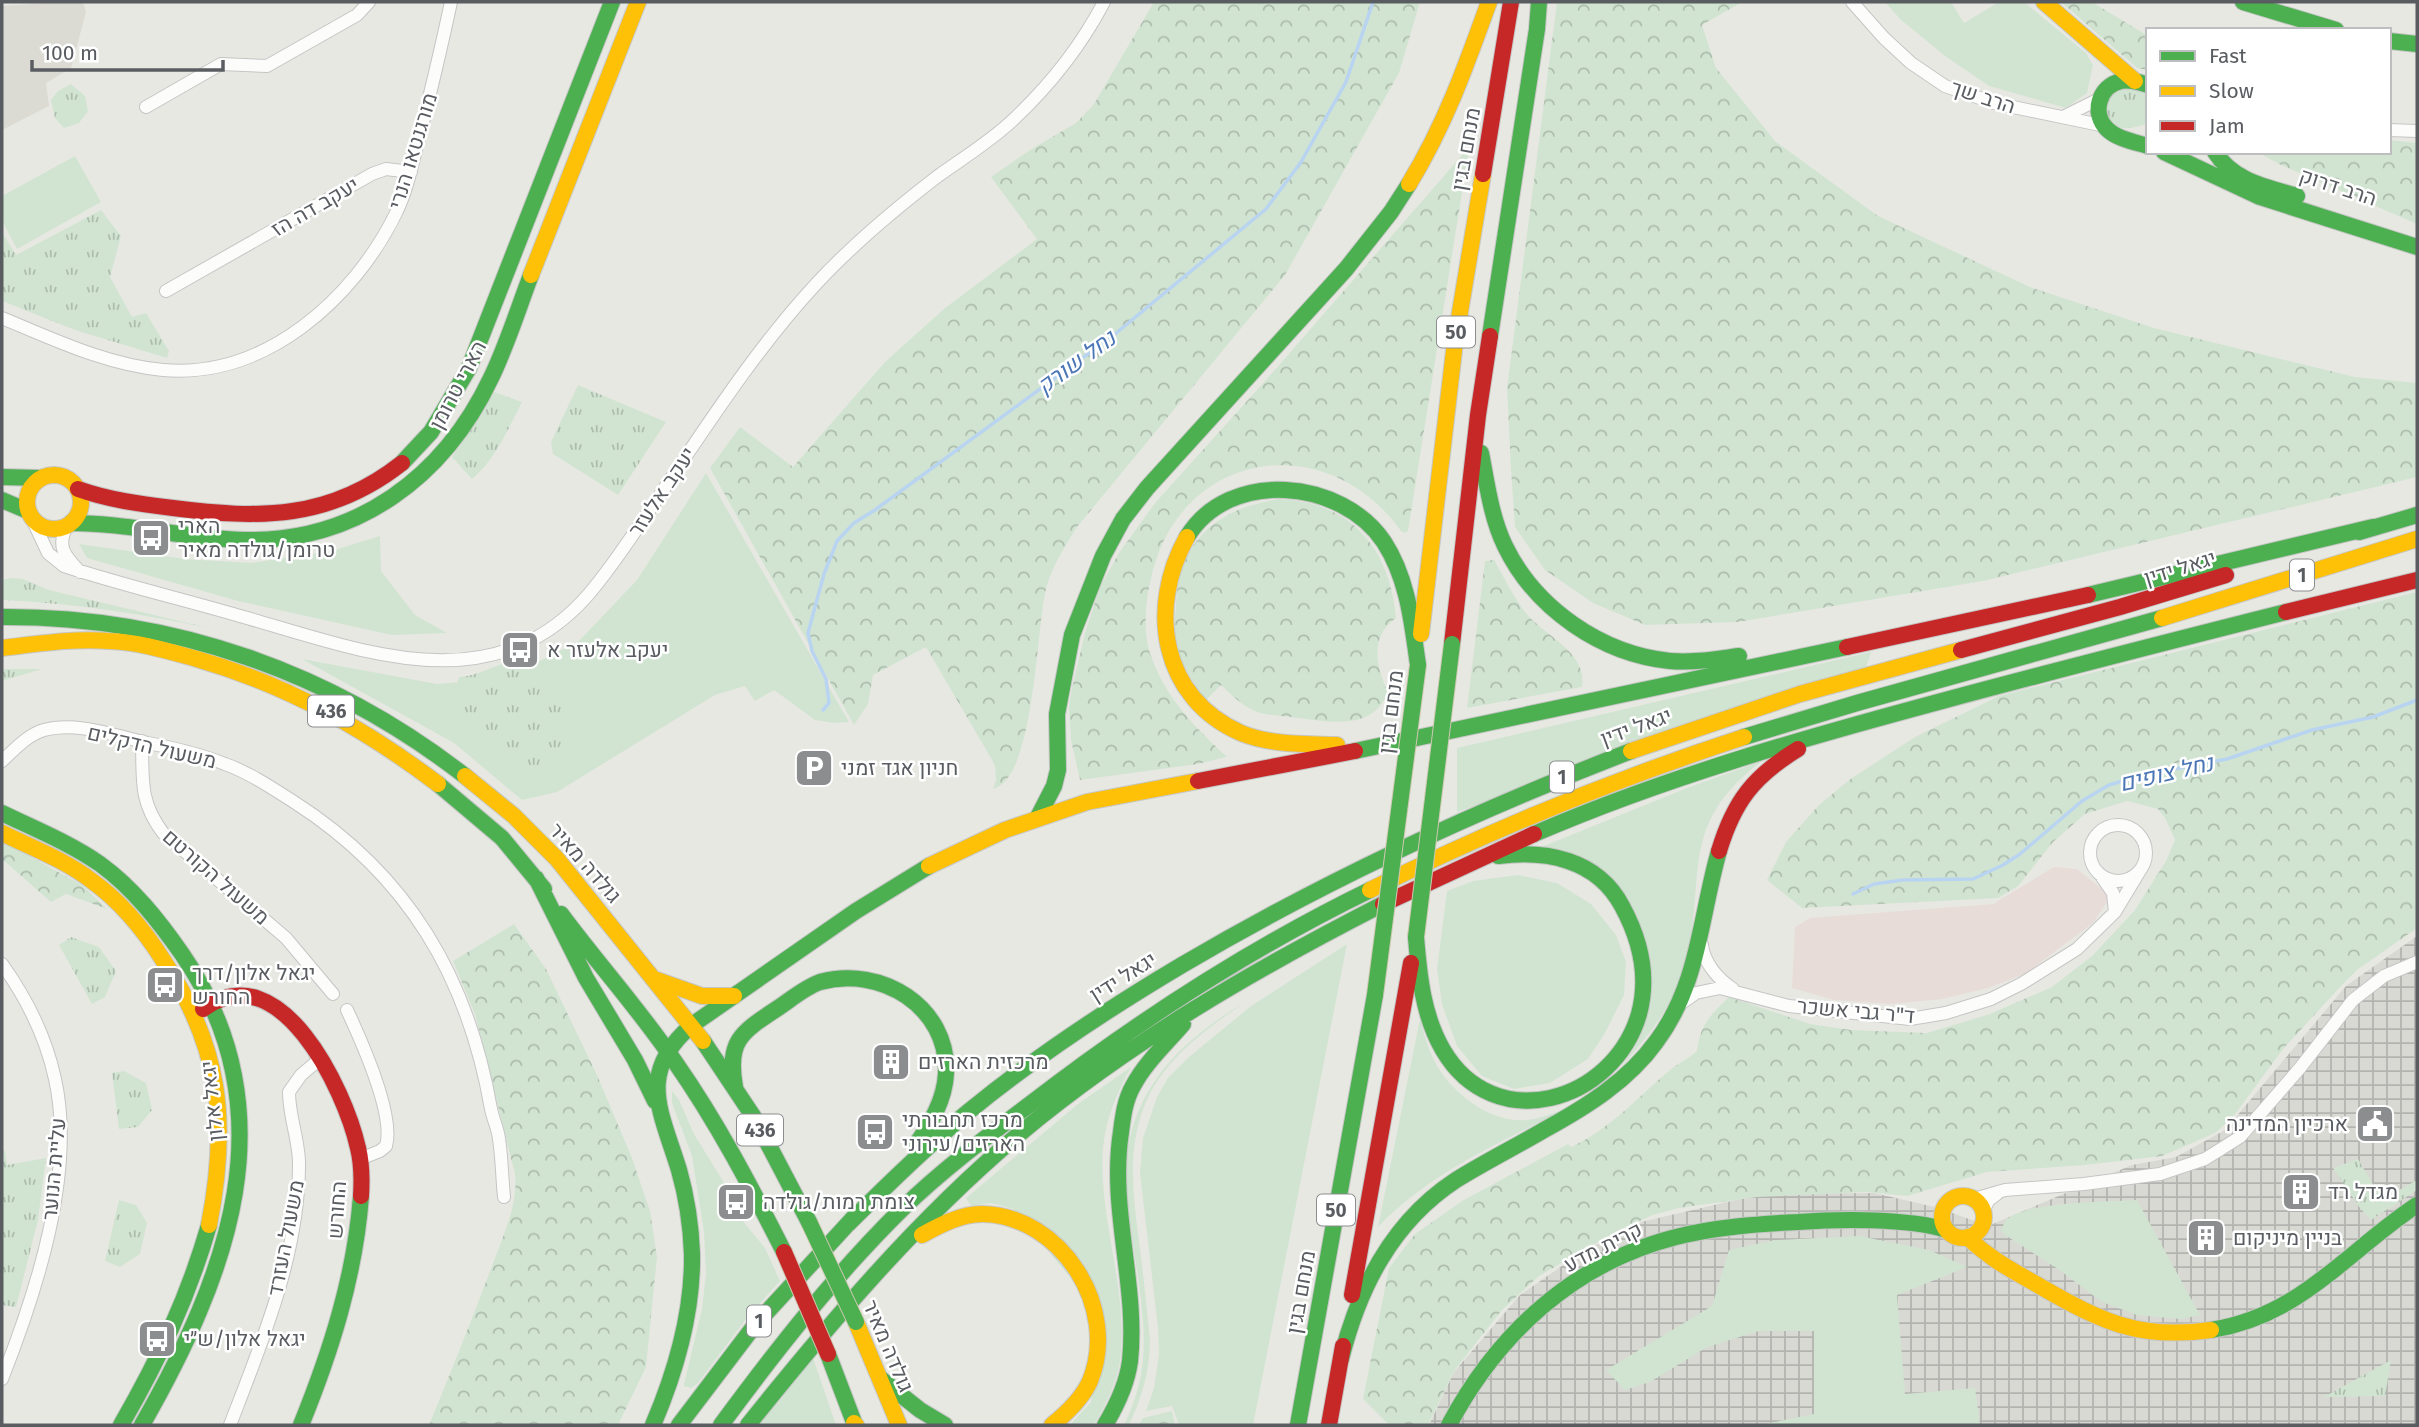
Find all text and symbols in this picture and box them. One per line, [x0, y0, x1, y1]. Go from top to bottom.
scale bar [32, 28, 222, 72]
legend [2146, 28, 2391, 154]
text: 100 m [42, 40, 98, 66]
text: Fast [2209, 43, 2247, 69]
street label: הרב שך [1947, 74, 2019, 120]
text: Slow [2209, 78, 2254, 104]
street label: מורגנטאו הנרי [383, 90, 443, 212]
street label: מנחם בגין [1446, 105, 1486, 193]
text: Jam [2209, 113, 2245, 139]
street label: הרב דרוק [2296, 162, 2380, 212]
street label: יעקב דה הז [267, 172, 363, 242]
road number: 50 [1437, 316, 1475, 348]
water label: נחל שורק [1031, 323, 1122, 400]
street label: הארי טרומן [424, 336, 492, 434]
street label: יעקב אלעזר [623, 442, 701, 542]
place label: הארי טרומן/גולדה מאיר [178, 513, 335, 563]
bus stop icon: הארי טרומן/גולדה מאיר [130, 517, 172, 559]
street label: יגאל ידין [2141, 545, 2219, 591]
road number: 1 [2290, 560, 2314, 590]
bus stop icon: יעקב אלעזר א [499, 629, 541, 671]
place label: יעקב אלעזר א [547, 637, 668, 663]
street label: מנחם בגין [1373, 669, 1409, 755]
road number: 436 [308, 696, 354, 726]
street label: יגאל ידין [1597, 702, 1675, 752]
street label: משעול הדקלים [85, 720, 219, 774]
parking icon: חניון אגד זמני [793, 747, 835, 789]
water label: נחל צופים [2116, 748, 2217, 797]
place label: חניון אגד זמני [841, 755, 958, 781]
road number: 1 [1550, 762, 1574, 792]
street label: גולדה מאיר [543, 818, 627, 908]
street label: משעול הקורטם [157, 824, 275, 930]
street label: יגאל ידין [1085, 946, 1161, 1008]
place label: יגאל אלון/דרך החורש [192, 960, 315, 1010]
bus stop icon: יגאל אלון/דרך החורש [144, 964, 186, 1006]
street label: ד"ר גבי אשכר [1796, 993, 1916, 1029]
building icon: מרכזית הארזים [870, 1041, 912, 1083]
place label: מרכזית הארזים [918, 1049, 1049, 1075]
street label: יגאל אלון [195, 1059, 229, 1143]
public building icon: ארכיון המדינה [2354, 1103, 2396, 1145]
place label: מרכז תחבורתי הארזים/עירוני [902, 1107, 1025, 1157]
bus stop icon: מרכז תחבורתי הארזים/עירוני [854, 1111, 896, 1153]
place label: ארכיון המדינה [2226, 1111, 2348, 1137]
road number: 436 [737, 1114, 783, 1146]
street label: עליית הנוער [37, 1117, 71, 1221]
building icon: מגדל רד [2280, 1171, 2322, 1213]
street label: משעול העזרד [262, 1178, 310, 1298]
place label: מגדל רד [2328, 1179, 2398, 1205]
street label: החורש [322, 1180, 352, 1240]
bus stop icon: צומת רמות/גולדה [715, 1181, 757, 1223]
place label: צומת רמות/גולדה [763, 1189, 915, 1215]
road number: 50 [1317, 1194, 1355, 1226]
street label: קרית מדע [1559, 1216, 1647, 1278]
building icon: בניין מיניקום [2185, 1217, 2227, 1259]
place label: בניין מיניקום [2233, 1225, 2342, 1251]
street label: מנחם בגין [1281, 1248, 1321, 1336]
street label: גולדה מאיר [857, 1296, 919, 1396]
road number: 1 [747, 1306, 771, 1336]
bus stop icon: יגאל אלון/ש״י [136, 1318, 178, 1360]
place label: יגאל אלון/ש״י [184, 1326, 306, 1352]

